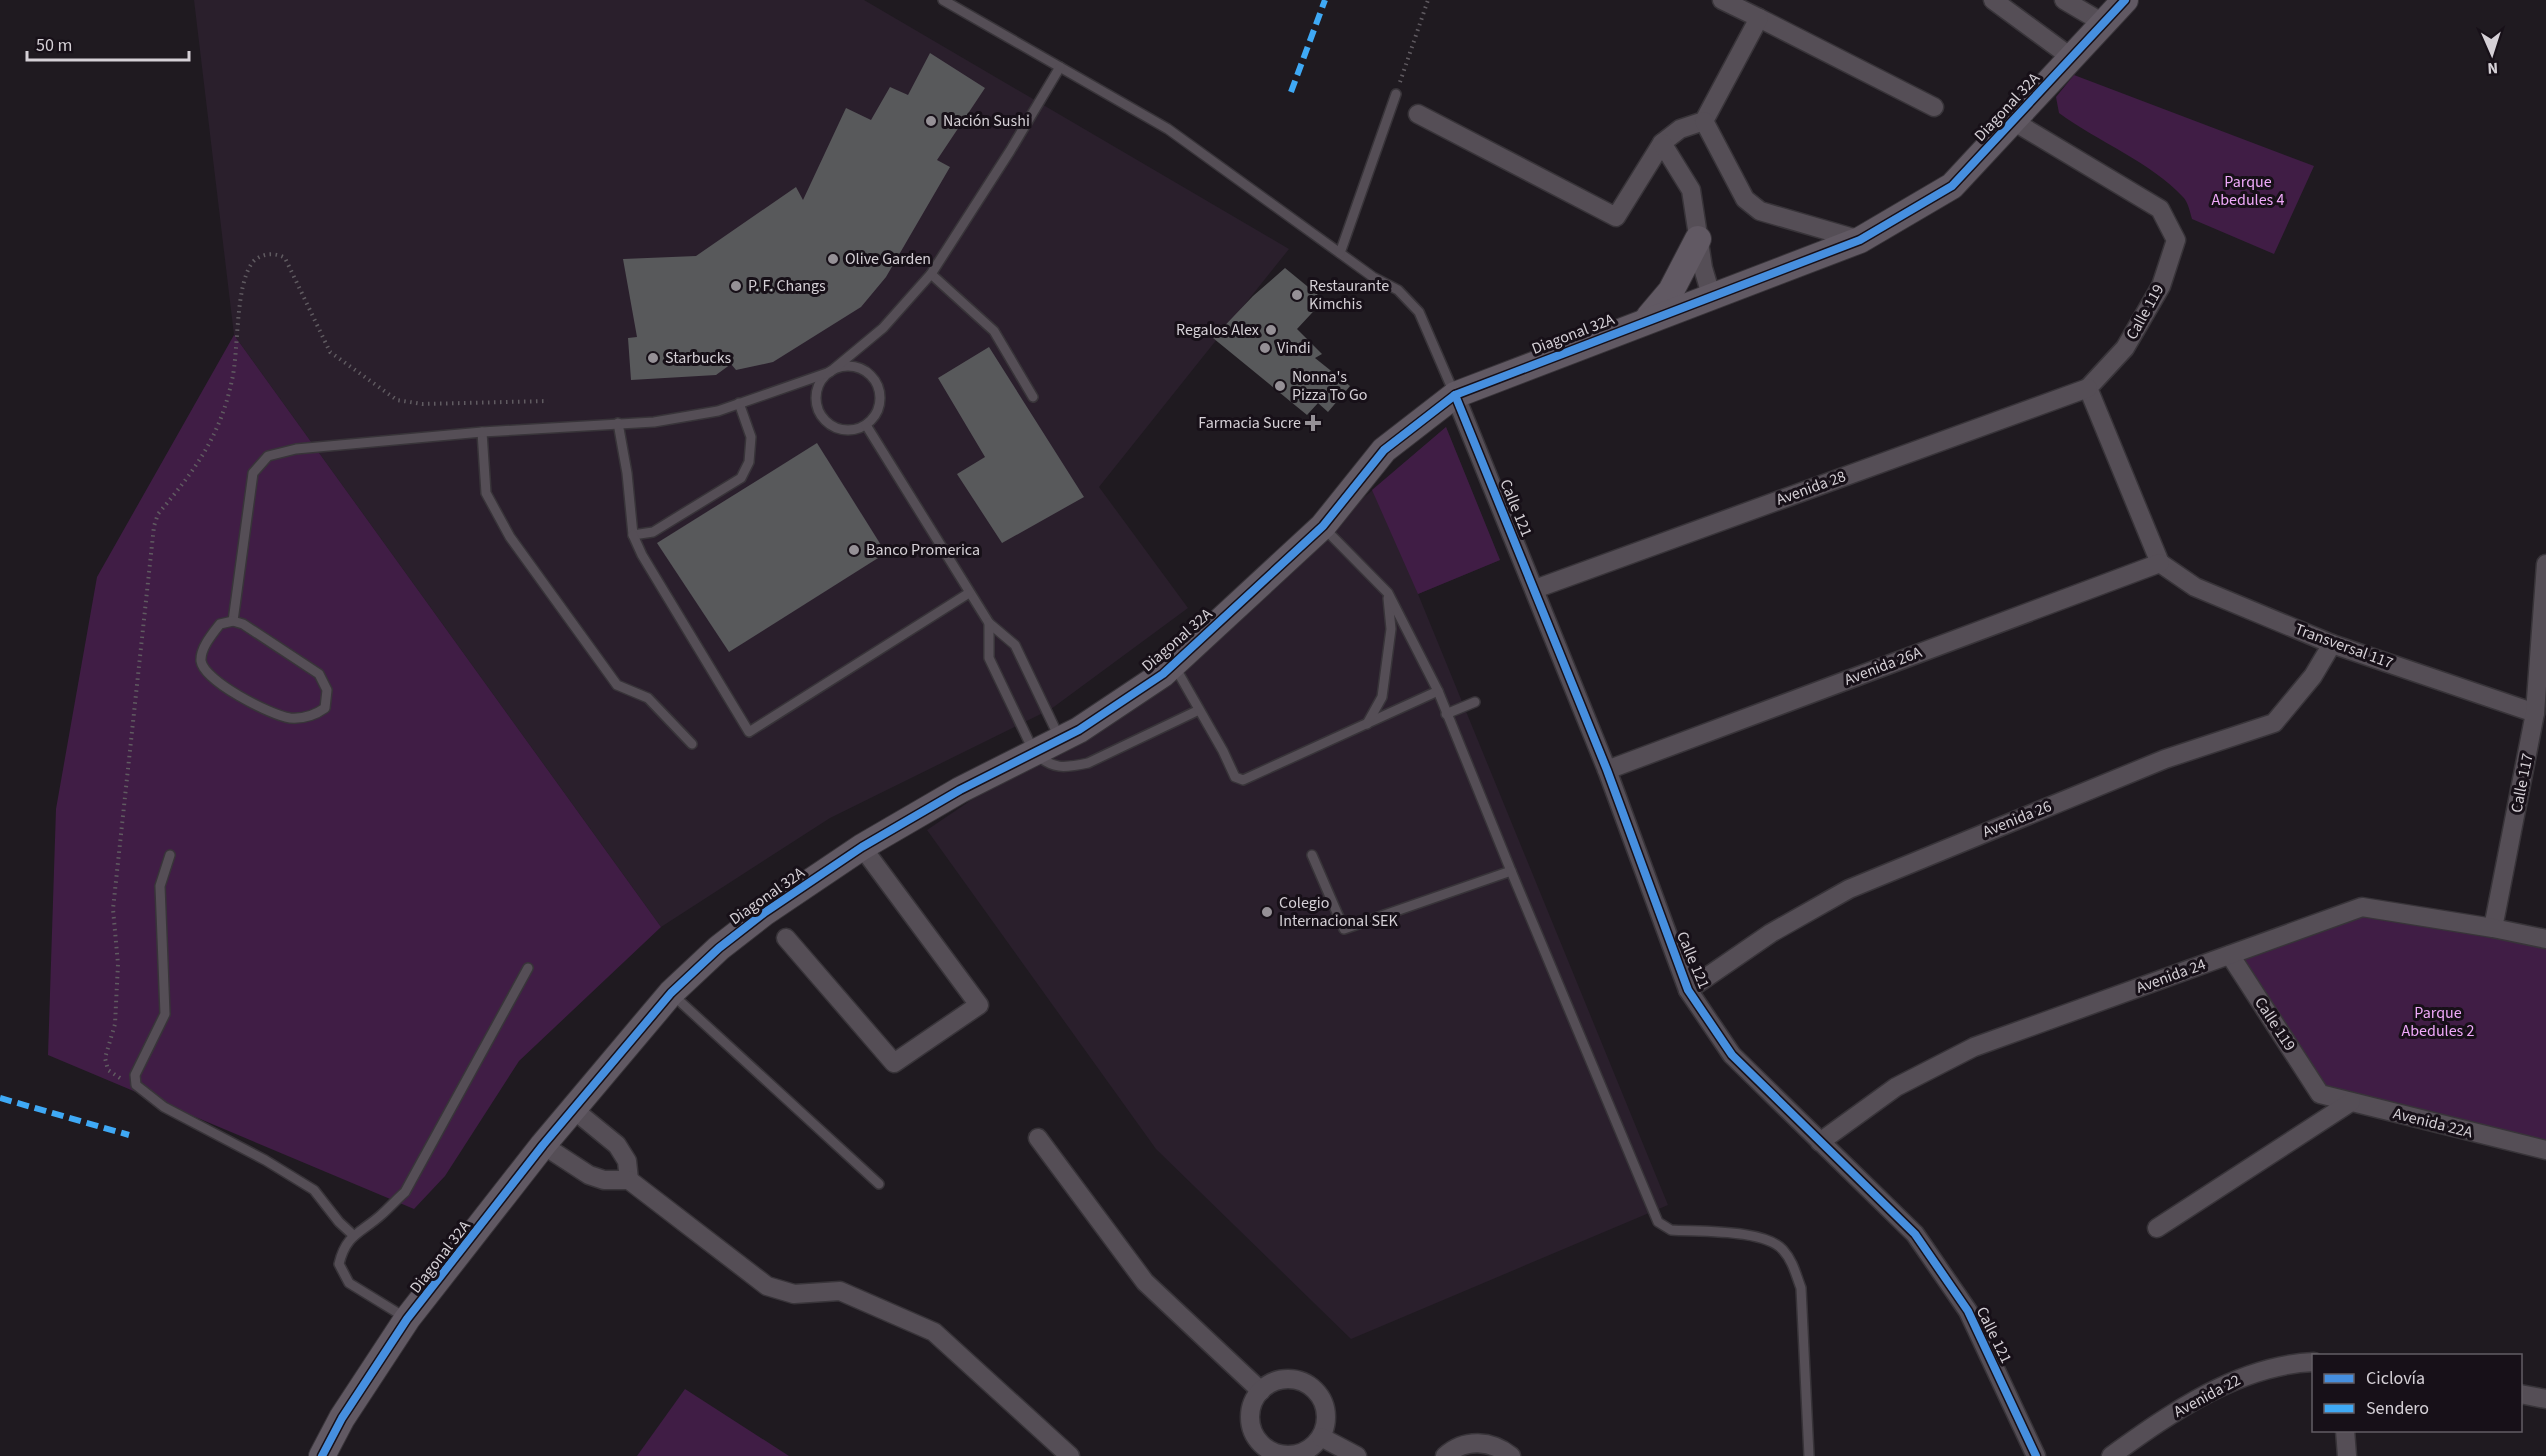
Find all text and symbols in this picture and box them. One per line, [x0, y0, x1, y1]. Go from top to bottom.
scale bar [27, 24, 189, 62]
north arrow [2462, 24, 2522, 84]
text: 50 m [36, 33, 72, 58]
text: N [2487, 57, 2499, 79]
street label: Diagonal 32A [1969, 67, 2045, 146]
place label: Nación Sushi [943, 110, 1030, 132]
marker: Nación Sushi [924, 114, 938, 128]
park label: Parque Abedules 4 [2212, 171, 2285, 211]
place label: Olive Garden [845, 248, 931, 270]
marker: Olive Garden [826, 252, 840, 266]
place label: P. F. Changs [748, 275, 826, 297]
place label: Restaurante Kimchis [1309, 275, 1389, 315]
marker: P. F. Changs [729, 279, 743, 293]
street label: Calle 119 [2121, 280, 2169, 344]
marker: Restaurante Kimchis [1290, 288, 1304, 302]
street label: Diagonal 32A [1528, 308, 1618, 360]
place label: Regalos Alex [1176, 319, 1259, 341]
marker: Regalos Alex [1264, 323, 1278, 337]
place label: Vindi [1277, 337, 1311, 359]
marker: Vindi [1258, 341, 1272, 355]
place label: Starbucks [665, 347, 732, 369]
marker: Starbucks [646, 351, 660, 365]
place label: Nonna's Pizza To Go [1292, 366, 1367, 406]
marker: Nonna's Pizza To Go [1273, 379, 1287, 393]
place label: Farmacia Sucre [1198, 412, 1301, 434]
marker: Farmacia Sucre [1306, 416, 1320, 430]
street label: Avenida 28 [1773, 465, 1849, 511]
street label: Calle 121 [1494, 476, 1538, 540]
place label: Banco Promerica [866, 539, 980, 561]
marker: Banco Promerica [847, 543, 861, 557]
street label: Diagonal 32A [1137, 603, 1217, 677]
street label: Transversal 117 [2292, 618, 2396, 674]
street label: Avenida 26A [1841, 641, 1925, 691]
street label: Calle 117 [2505, 751, 2539, 815]
street label: Avenida 26 [1979, 795, 2055, 843]
street label: Diagonal 32A [725, 862, 809, 930]
place label: Colegio Internacional SEK [1279, 892, 1398, 932]
marker: Colegio Internacional SEK [1260, 905, 1274, 919]
street label: Calle 121 [1671, 928, 1715, 992]
street label: Avenida 24 [2133, 953, 2209, 999]
street label: Calle 119 [2249, 993, 2301, 1055]
park label: Parque Abedules 2 [2402, 1002, 2475, 1042]
street label: Avenida 22A [2391, 1102, 2475, 1144]
street label: Diagonal 32A [405, 1216, 476, 1298]
street label: Calle 121 [1971, 1303, 2017, 1367]
legend [2312, 1354, 2522, 1432]
text: Ciclovía [2366, 1366, 2425, 1391]
street label: Avenida 22 [2170, 1369, 2244, 1423]
text: Sendero [2366, 1396, 2429, 1421]

